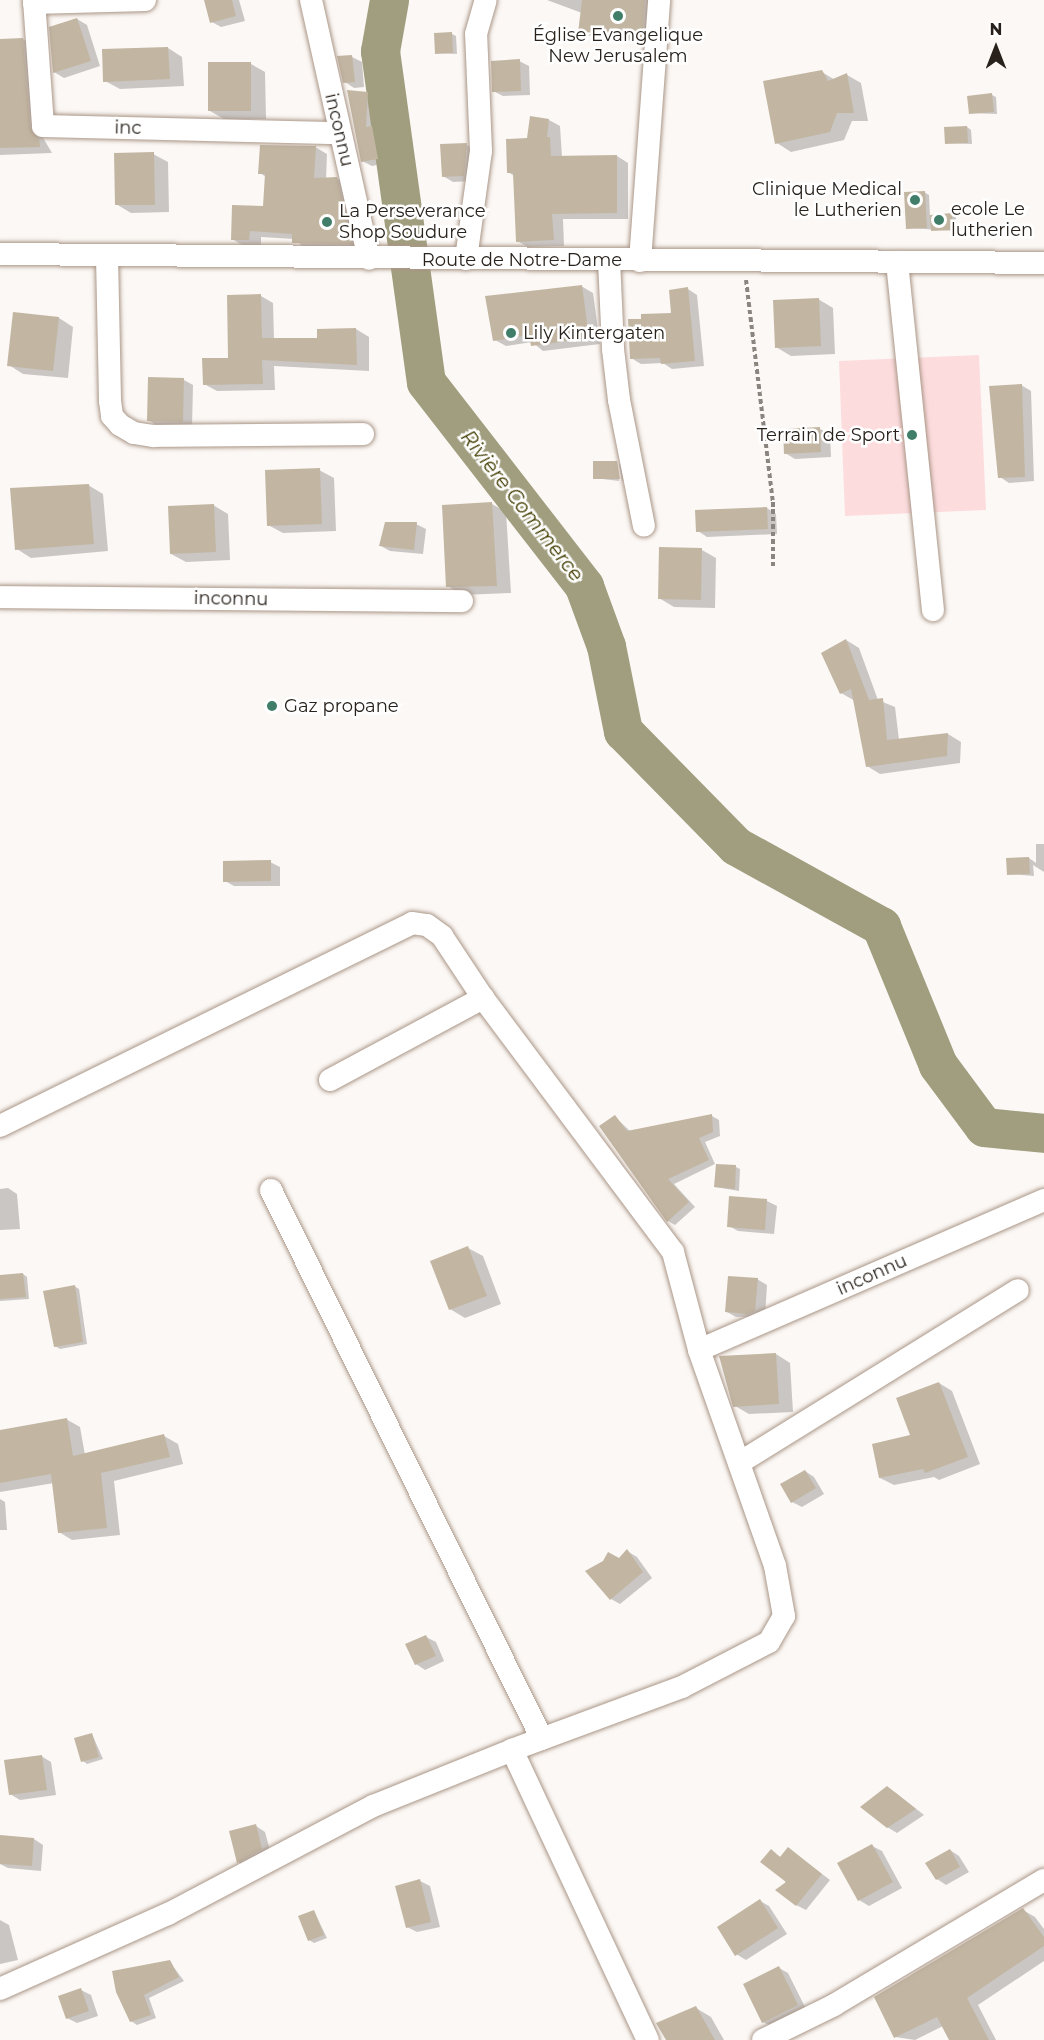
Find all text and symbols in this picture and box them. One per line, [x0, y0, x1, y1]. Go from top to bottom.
marker: Église Evangelique New Jerusalem [611, 9, 625, 23]
north arrow [966, 18, 1026, 78]
text: N [990, 20, 1002, 39]
place label: Église Evangelique New Jerusalem [533, 25, 703, 68]
street label: inconnu [320, 91, 358, 169]
street label: inc [114, 117, 142, 139]
place label: Clinique Medical le Lutherien [752, 179, 902, 222]
marker: Clinique Medical le Lutherien [906, 191, 924, 209]
place label: ecole Le lutherien [951, 199, 1033, 242]
place label: La Perseverance Shop Soudure [339, 201, 486, 244]
marker: ecole Le lutherien [932, 213, 946, 227]
marker: La Perseverance Shop Soudure [320, 215, 334, 229]
street label: Route de Notre-Dame [422, 249, 622, 271]
place label: Lily Kintergaten [523, 322, 665, 344]
marker: Lily Kintergaten [504, 326, 518, 340]
place label: Terrain de Sport [757, 424, 900, 446]
water label: Rivière Commerce [456, 426, 588, 586]
marker: Terrain de Sport [905, 428, 919, 442]
street label: inconnu [193, 588, 269, 610]
place label: Gaz propane [284, 695, 399, 717]
marker: Gaz propane [265, 699, 279, 713]
street label: inconnu [833, 1250, 911, 1300]

